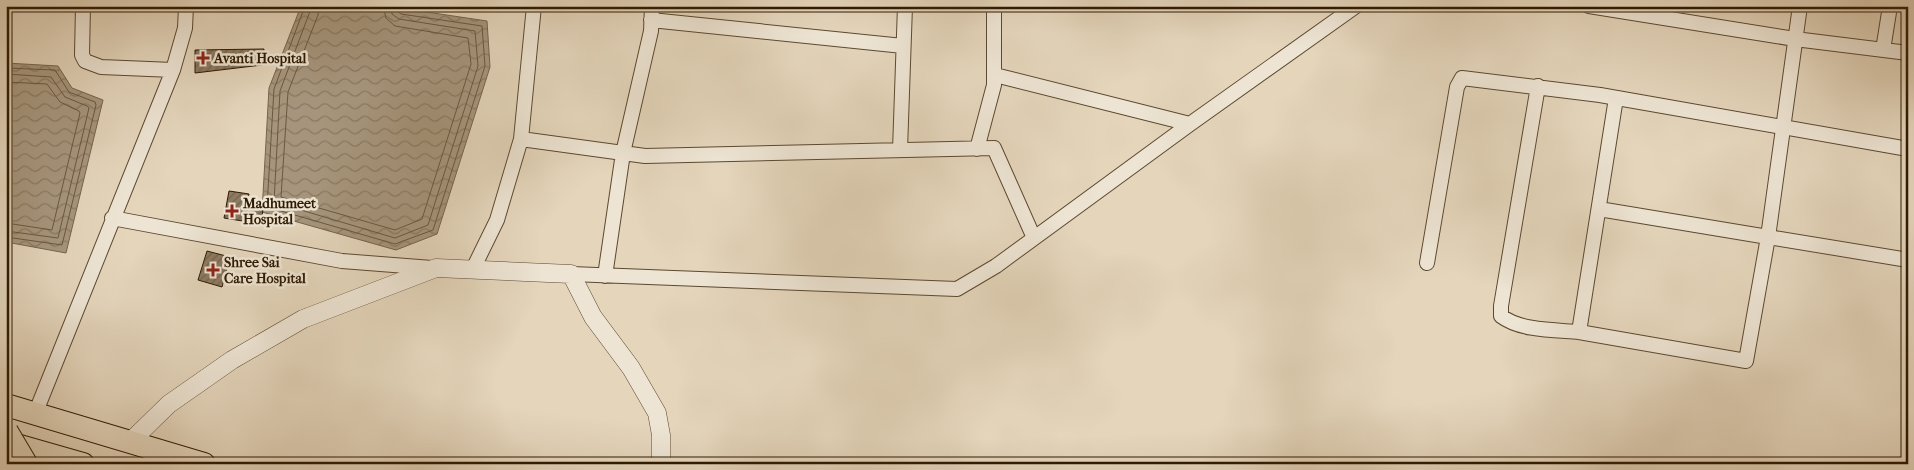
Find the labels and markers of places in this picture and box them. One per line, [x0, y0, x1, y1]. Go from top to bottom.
place label: Avanti Hospital [213, 50, 306, 67]
marker: Avanti Hospital [196, 51, 210, 65]
place label: Madhumeet Hospital [242, 195, 317, 228]
marker: Madhumeet Hospital [225, 204, 239, 218]
place label: Shree Sai Care Hospital [224, 254, 306, 287]
marker: Shree Sai Care Hospital [206, 263, 220, 277]

